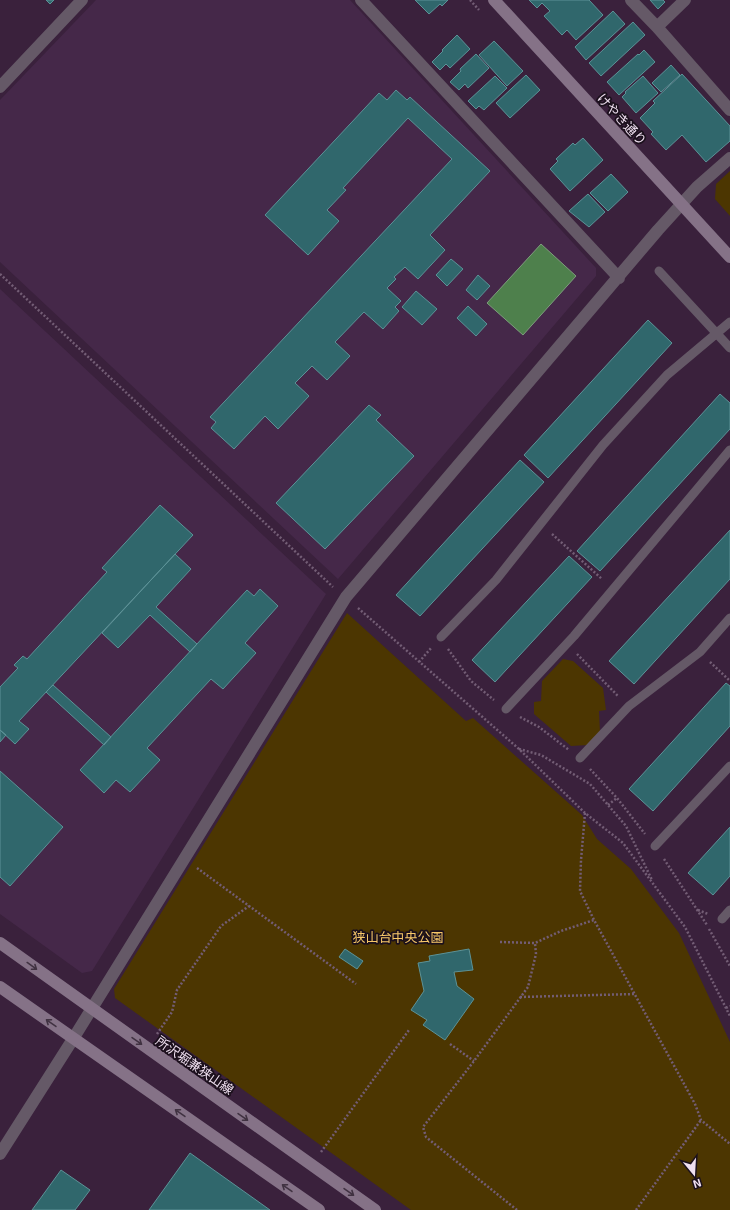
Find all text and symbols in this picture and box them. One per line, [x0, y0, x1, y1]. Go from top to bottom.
street label: けやき通り [594, 90, 650, 148]
park label: 狭山台中央公園 [352, 929, 444, 945]
one-way arrow [26, 962, 37, 970]
one-way arrow [45, 1019, 56, 1027]
street label: 所沢堀兼狭山線 [153, 1032, 237, 1098]
one-way arrow [132, 1037, 143, 1045]
one-way arrow [175, 1109, 186, 1117]
one-way arrow [238, 1113, 249, 1121]
north arrow [674, 1154, 714, 1194]
text: N [691, 1177, 703, 1191]
one-way arrow [282, 1184, 293, 1192]
one-way arrow [344, 1188, 355, 1196]

